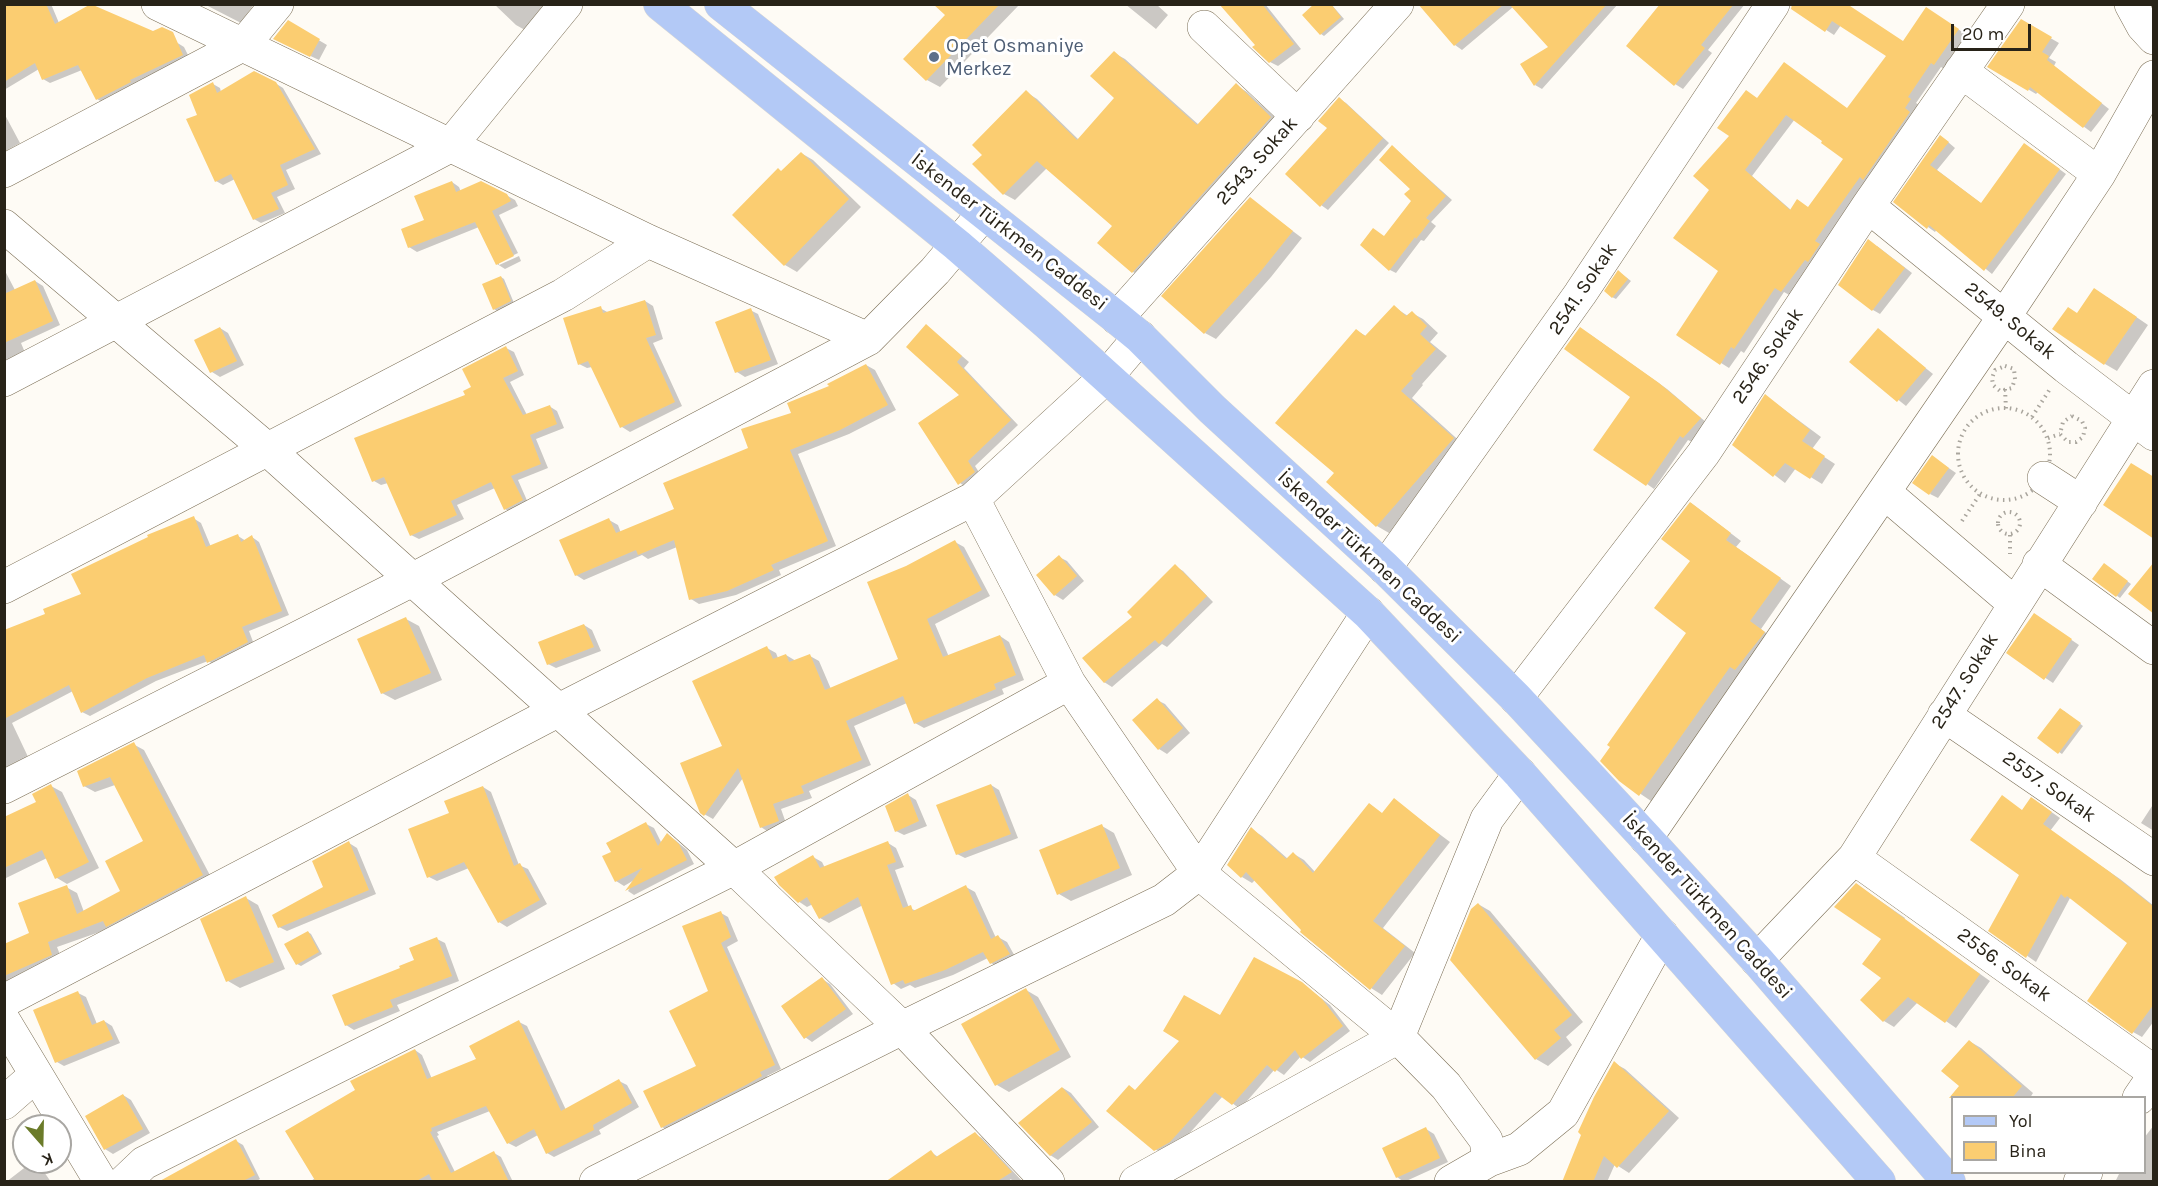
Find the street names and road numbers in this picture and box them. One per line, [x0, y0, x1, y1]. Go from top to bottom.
street label: 2543. Sokak [1211, 112, 1303, 210]
street label: İskender Türkmen Caddesi [906, 148, 1112, 316]
street label: 2541. Sokak [1544, 239, 1622, 339]
street label: 2549. Sokak [1959, 277, 2061, 365]
street label: 2546. Sokak [1727, 304, 1809, 408]
street label: İskender Türkmen Caddesi [1272, 466, 1466, 648]
street label: 2547. Sokak [1926, 629, 2004, 733]
street label: 2557. Sokak [1998, 746, 2100, 828]
street label: İskender Türkmen Caddesi [1617, 808, 1797, 1004]
street label: 2556. Sokak [1952, 923, 2056, 1007]

